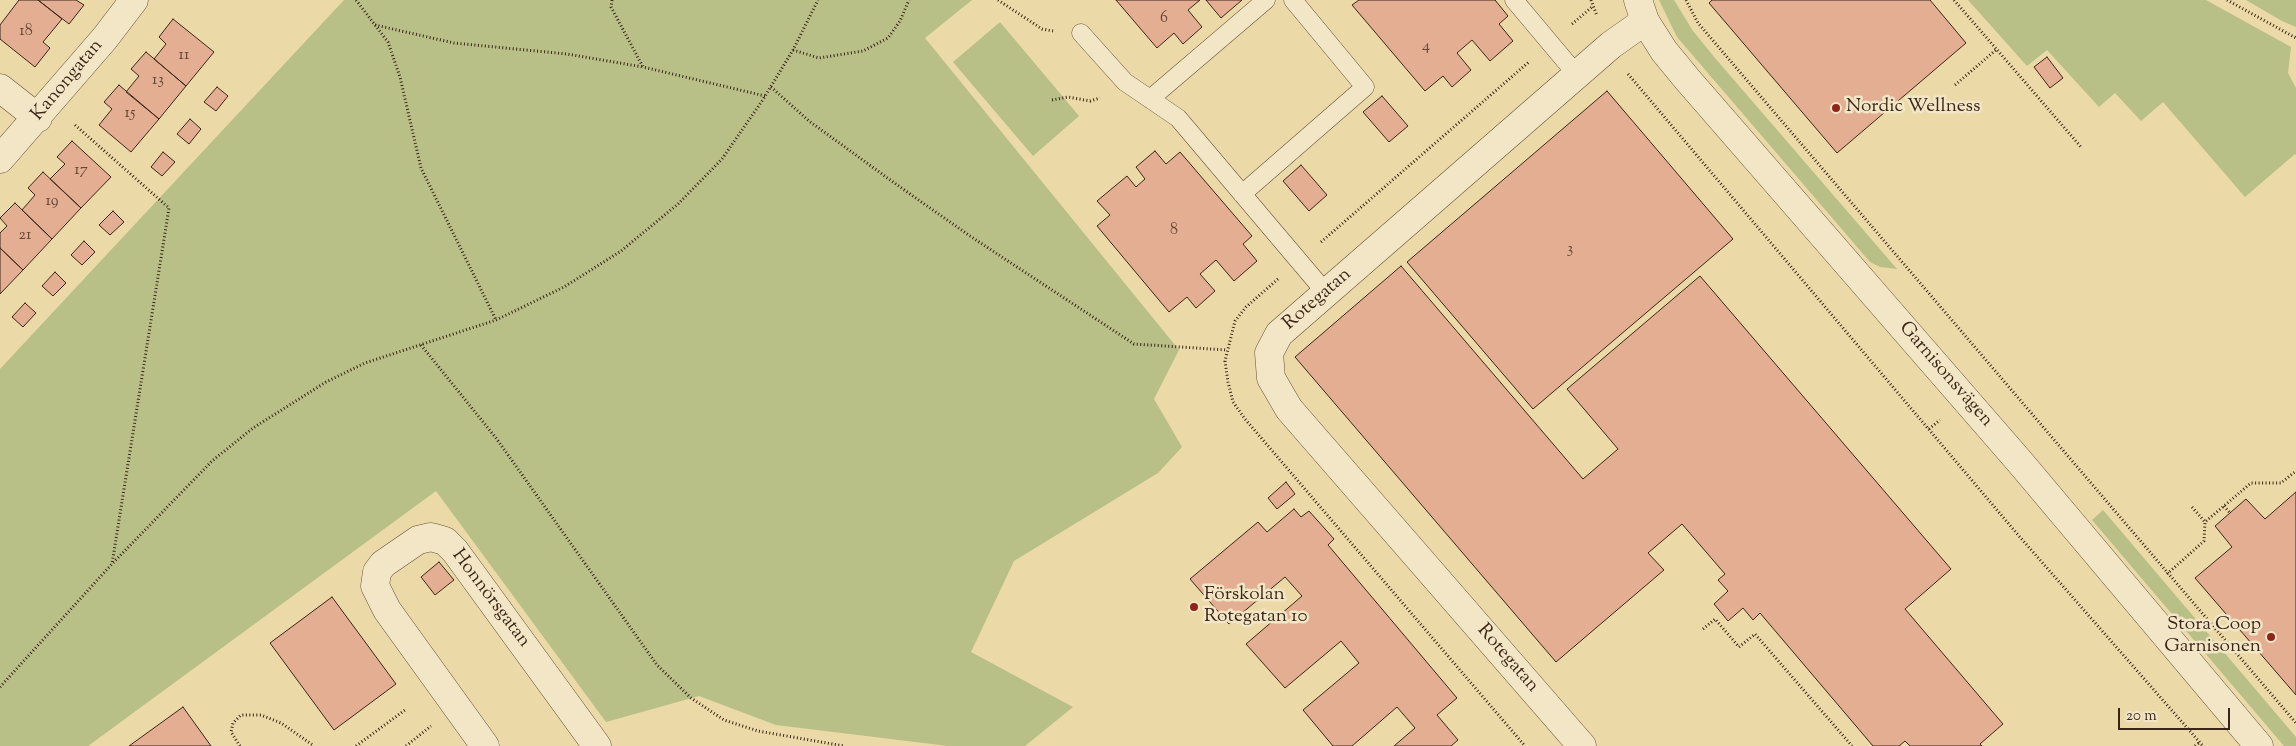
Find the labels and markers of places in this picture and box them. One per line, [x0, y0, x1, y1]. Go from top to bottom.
place label: Nordic Wellness [1846, 97, 1981, 119]
marker: Nordic Wellness [1830, 102, 1842, 114]
place label: Förskolan Rotegatan 10 [1204, 585, 1307, 629]
marker: Förskolan Rotegatan 10 [1188, 601, 1200, 613]
place label: Stora Coop Garnisonen [2164, 615, 2261, 659]
marker: Stora Coop Garnisonen [2265, 631, 2277, 643]

